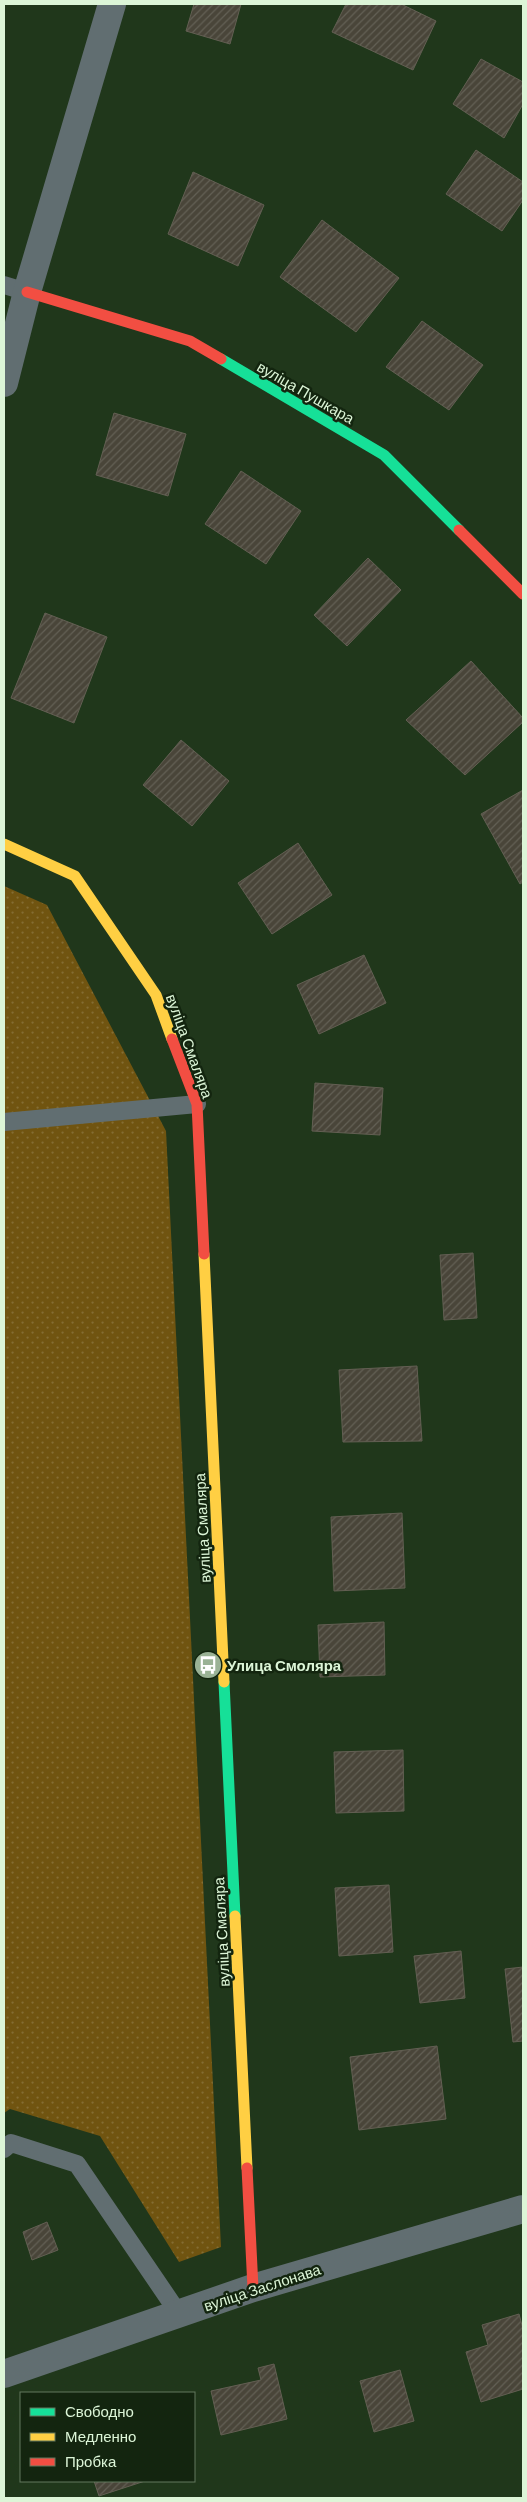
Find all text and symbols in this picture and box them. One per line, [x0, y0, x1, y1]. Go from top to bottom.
street label: вуліца Пушкара [254, 357, 358, 427]
street label: вуліца Смаляра [163, 991, 217, 1101]
street label: вуліца Смаляра [190, 1472, 214, 1583]
bus stop icon: Улица Смоляра [193, 1650, 223, 1680]
place label: Улица Смоляра [227, 1656, 342, 1674]
street label: вуліца Смаляра [209, 1876, 233, 1987]
street label: вуліца Заслонава [201, 2259, 323, 2314]
legend [20, 2392, 195, 2482]
text: Свободно [65, 2402, 134, 2420]
text: Медленно [65, 2427, 136, 2445]
text: Пробка [65, 2452, 117, 2470]

